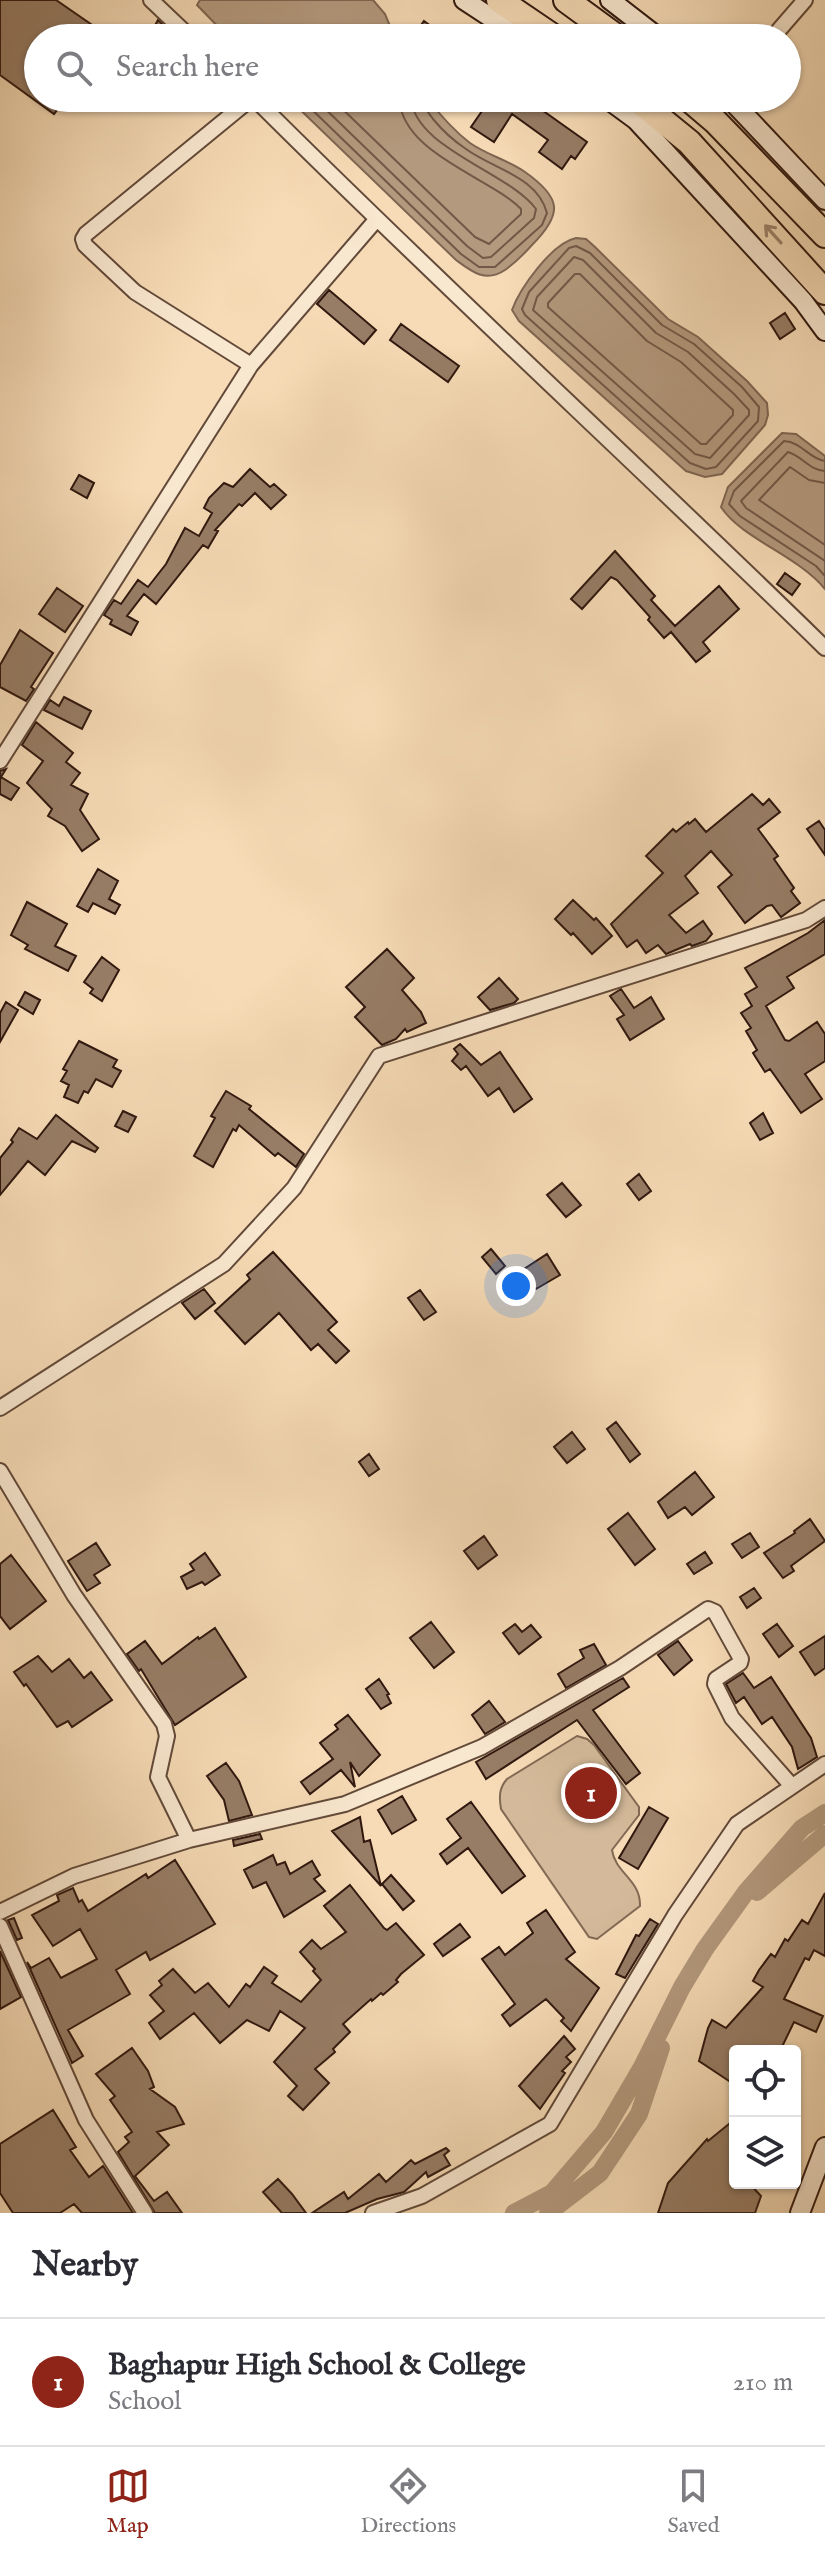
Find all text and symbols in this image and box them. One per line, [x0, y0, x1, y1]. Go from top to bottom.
search box [24, 24, 801, 112]
icon: search [52, 46, 96, 90]
text: Search here [116, 49, 259, 87]
one-way arrow [764, 225, 782, 245]
your location [496, 1266, 536, 1306]
pin: 1 [565, 1763, 617, 1823]
map controls [729, 2045, 801, 2189]
button: locate [729, 2045, 801, 2117]
button: layers [729, 2117, 801, 2189]
text: Nearby [32, 2244, 138, 2287]
text: Baghapur High School & College [108, 2347, 526, 2385]
text: 1 [53, 2366, 63, 2399]
text: 210 m [733, 2366, 793, 2399]
text: School [108, 2385, 181, 2418]
tab: Map [106, 2464, 150, 2540]
tab: Directions [361, 2464, 456, 2540]
tab: Saved [667, 2464, 719, 2540]

